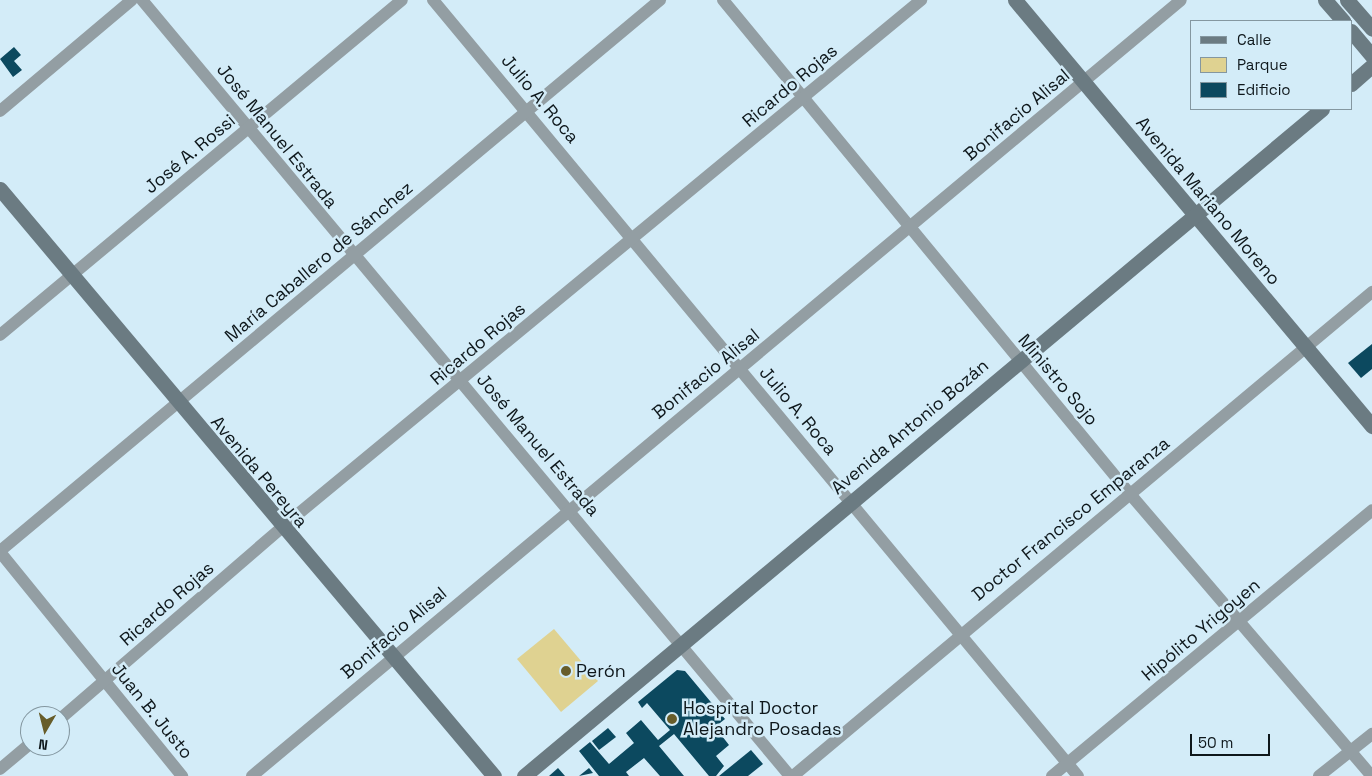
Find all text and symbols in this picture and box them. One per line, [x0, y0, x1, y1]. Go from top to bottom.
legend [1190, 20, 1352, 110]
text: Calle [1237, 30, 1272, 49]
street label: Ricardo Rojas [738, 40, 842, 132]
street label: Julio A. Roca [496, 50, 584, 148]
text: Parque [1237, 55, 1288, 74]
street label: José Manuel Estrada [212, 59, 342, 213]
street label: Bonifacio Alisal [960, 64, 1074, 166]
text: Edificio [1237, 80, 1291, 99]
street label: José A. Rossi [140, 110, 240, 198]
street label: Avenida Mariano Moreno [1131, 112, 1285, 290]
street label: María Caballero de Sánchez [221, 177, 417, 347]
street label: Ricardo Rojas [426, 298, 530, 390]
street label: Bonifacio Alisal [648, 324, 764, 424]
street label: Ministro Sojo [1013, 330, 1103, 430]
street label: Avenida Antonio Bozán [827, 355, 993, 499]
street label: Julio A. Roca [754, 362, 842, 460]
street label: José Manuel Estrada [472, 369, 604, 521]
street label: Avenida Pereyra [206, 412, 312, 532]
street label: Doctor Francisco Emparanza [968, 433, 1174, 605]
street label: Ricardo Rojas [116, 557, 218, 651]
street label: Hipólito Yrigoyen [1137, 574, 1265, 686]
street label: Bonifacio Alisal [337, 582, 451, 684]
street label: Juan B. Justo [106, 658, 198, 764]
place label: Perón [576, 660, 626, 682]
marker: Perón [560, 665, 572, 677]
place label: Hospital Doctor Alejandro Posadas [683, 698, 842, 741]
north arrow [20, 706, 70, 756]
marker: Hospital Doctor Alejandro Posadas [665, 712, 679, 726]
scale bar [1192, 724, 1272, 756]
text: 50 m [1198, 733, 1233, 752]
text: N [37, 735, 49, 754]

